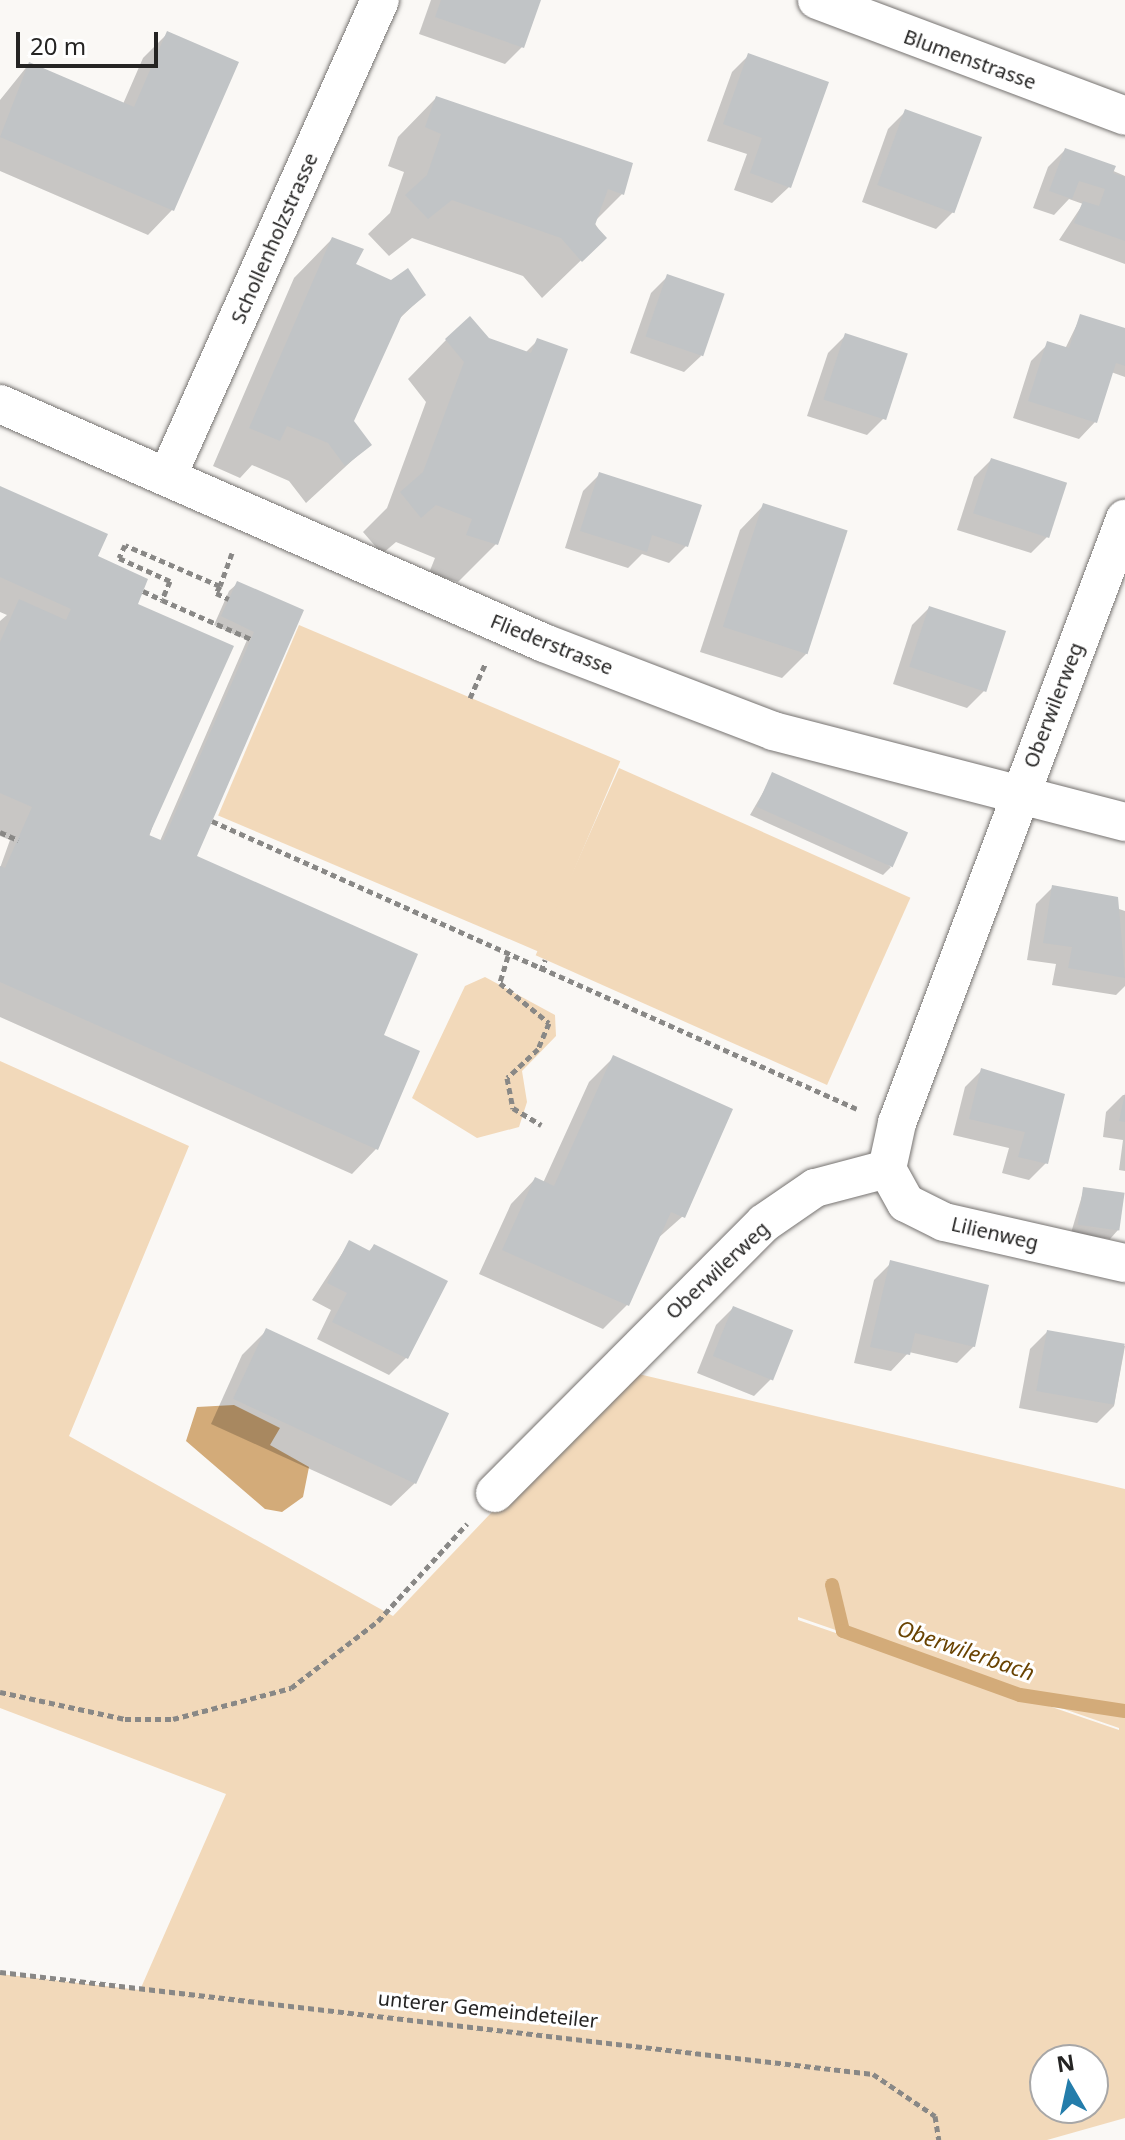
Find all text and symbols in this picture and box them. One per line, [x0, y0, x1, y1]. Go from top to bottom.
scale bar [20, 16, 162, 66]
street label: Blumenstrasse [901, 24, 1039, 94]
text: 20 m [30, 29, 86, 62]
street label: Schollenholzstrasse [226, 149, 322, 327]
street label: Fliederstrasse [487, 608, 617, 680]
street label: Oberwilerweg [1018, 639, 1088, 771]
street label: Lilienweg [949, 1211, 1041, 1255]
street label: Oberwilerweg [660, 1216, 774, 1324]
water label: Oberwilerbach [894, 1614, 1038, 1686]
street label: unterer Gemeindeteiler [377, 1986, 599, 2032]
north arrow [1029, 2044, 1109, 2124]
text: N [1054, 2046, 1077, 2078]

